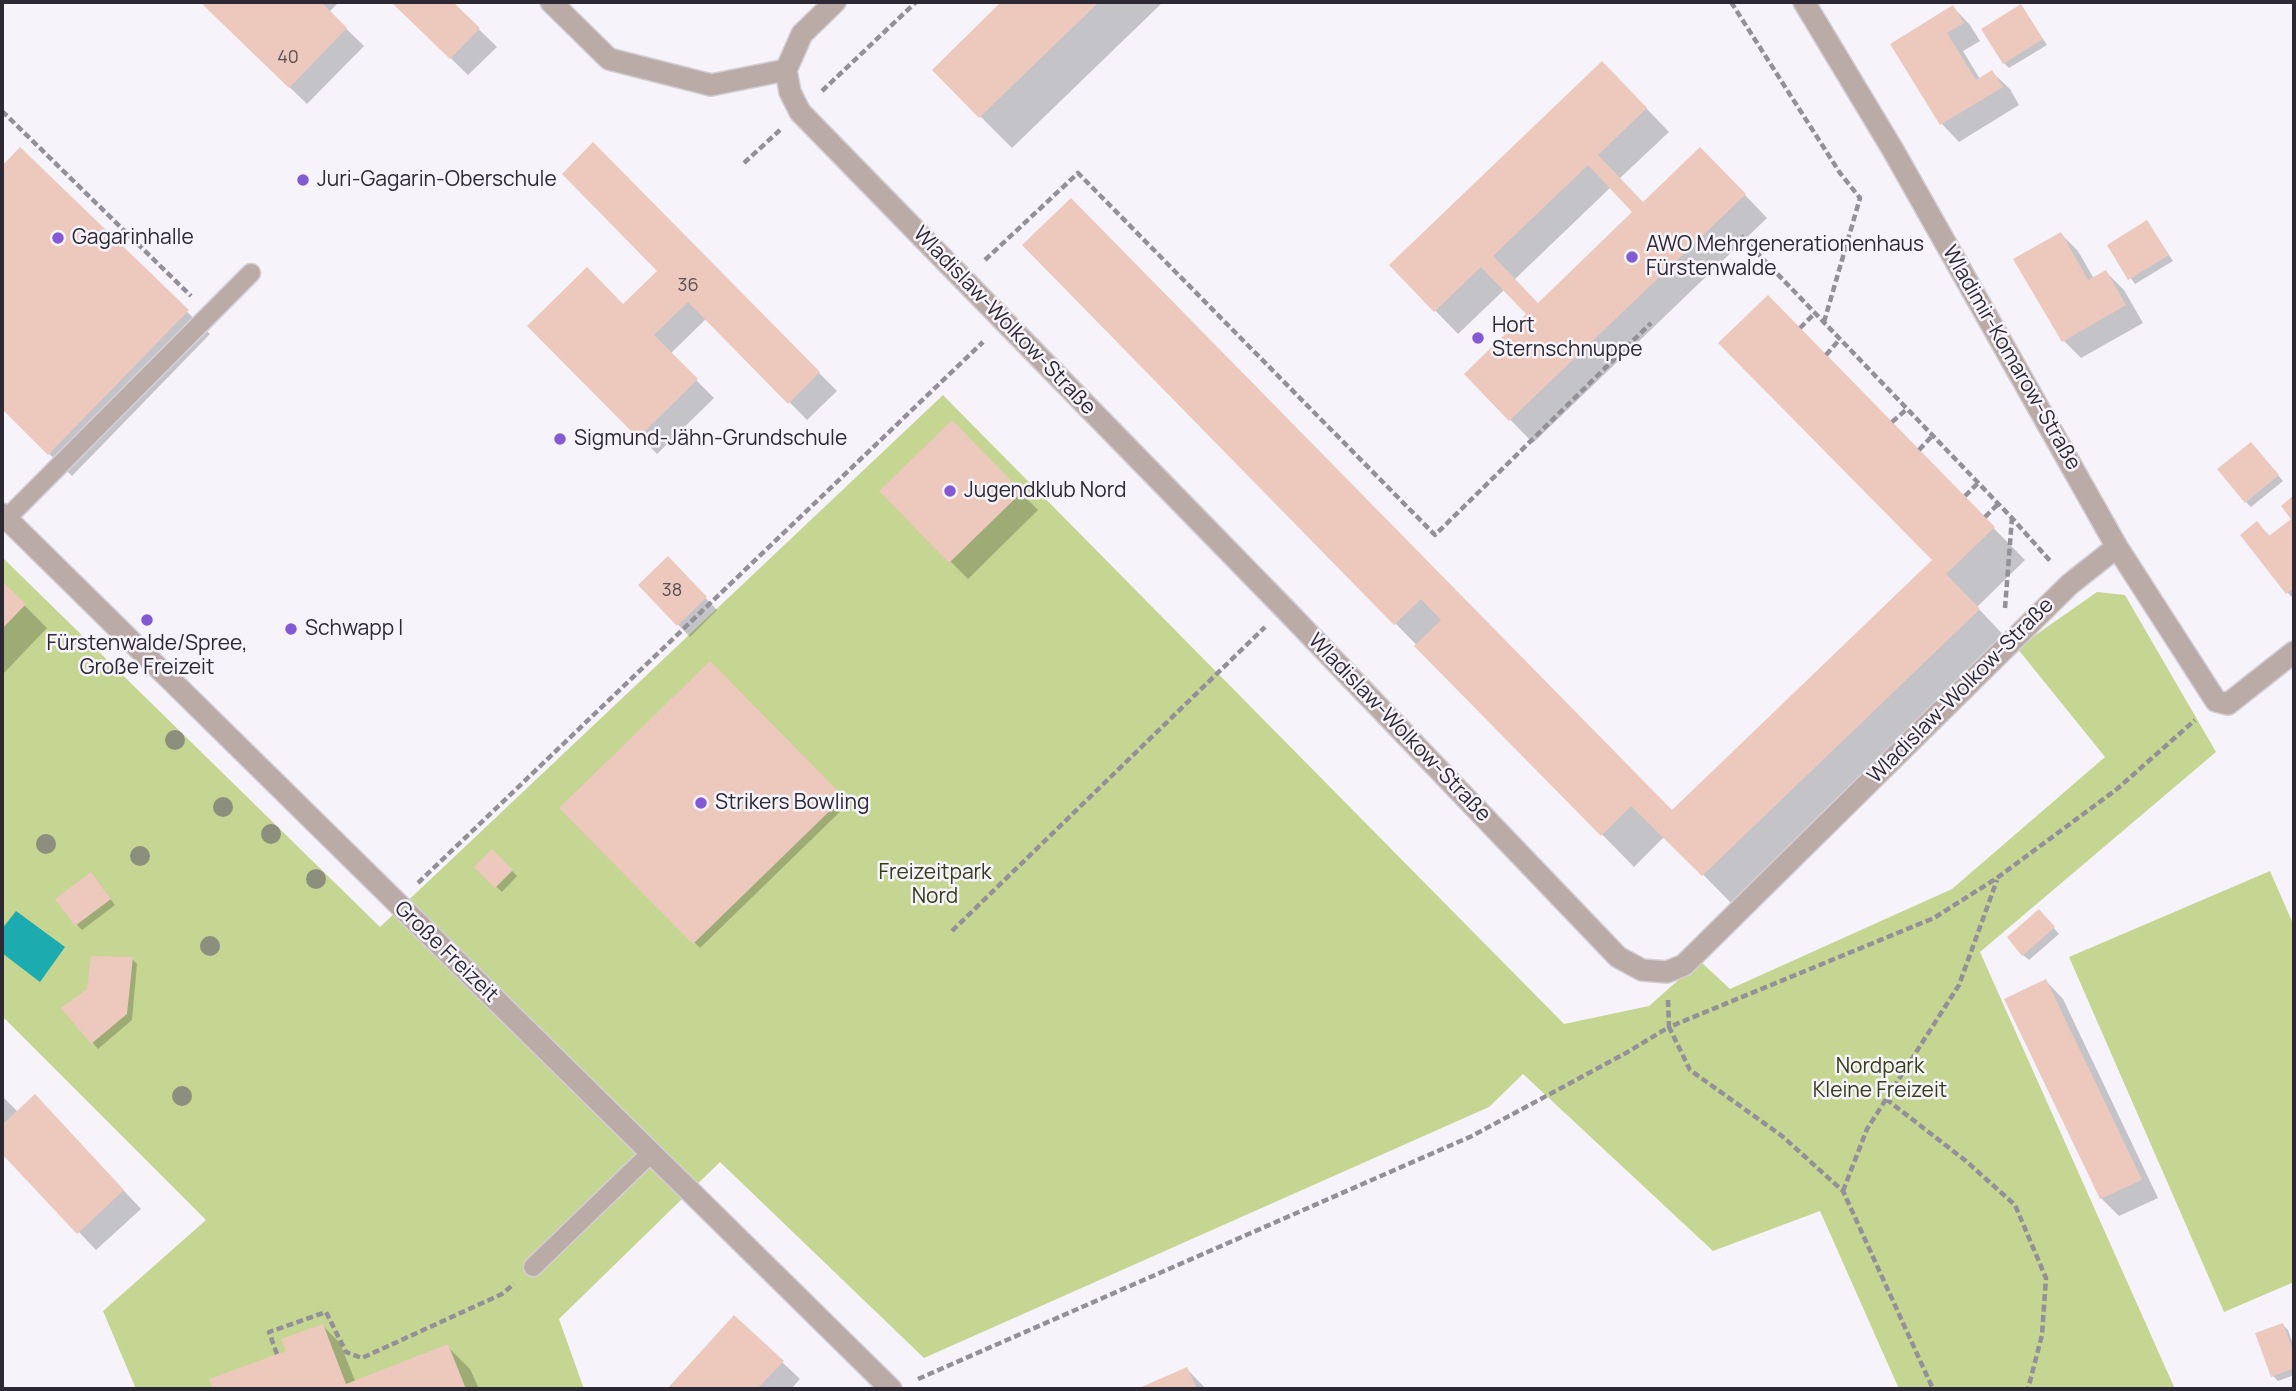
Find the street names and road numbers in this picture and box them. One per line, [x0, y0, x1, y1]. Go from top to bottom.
street label: Wladislaw-Wolkow-Straße [907, 222, 1101, 420]
street label: Wladimir-Komarow-Straße [1936, 241, 2086, 475]
street label: Wladislaw-Wolkow-Straße [1863, 593, 2059, 789]
street label: Wladislaw-Wolkow-Straße [1302, 629, 1496, 827]
street label: Große Freizeit [389, 896, 503, 1008]

